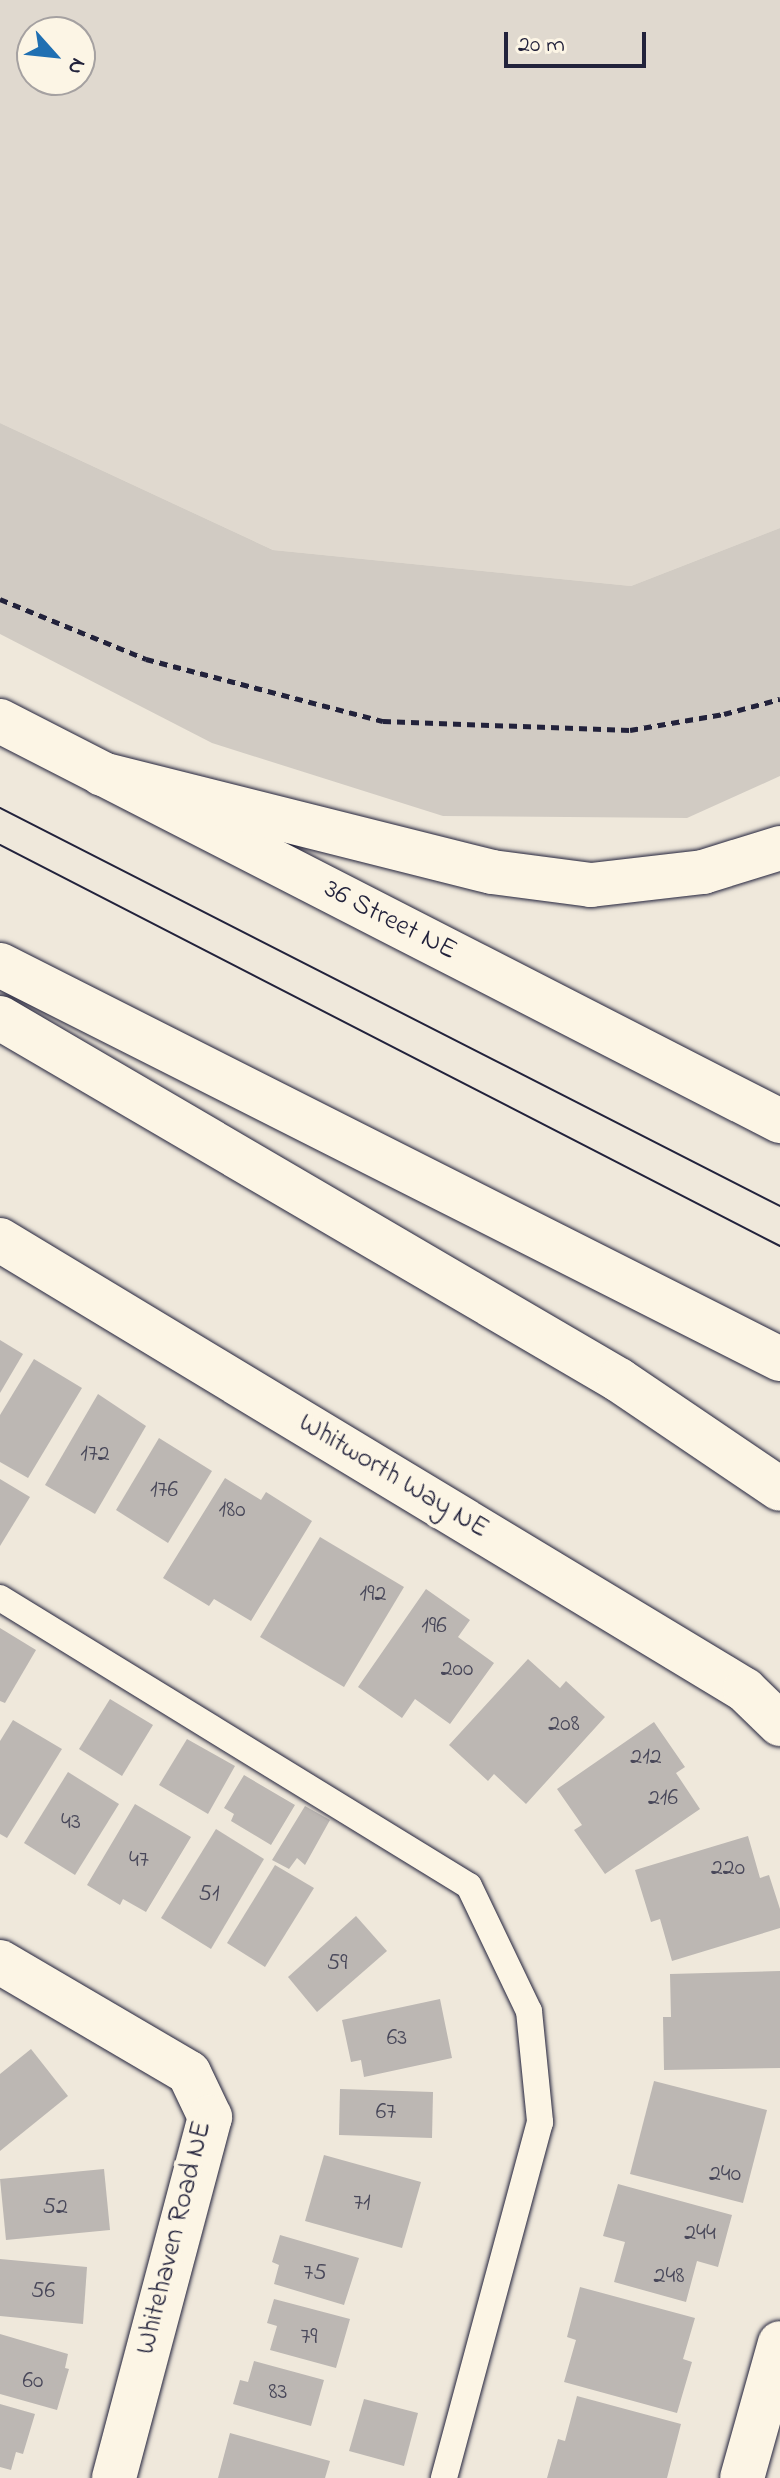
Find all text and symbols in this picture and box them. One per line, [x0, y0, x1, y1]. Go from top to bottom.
north arrow [16, 16, 96, 96]
scale bar [508, 16, 650, 66]
text: 20 m [518, 28, 565, 63]
text: N [58, 52, 93, 80]
street label: 36 Street NE [318, 873, 462, 969]
street label: Whitworth Way NE [292, 1407, 494, 1547]
house number: 172 [80, 1441, 110, 1469]
house number: 176 [150, 1477, 178, 1505]
house number: 180 [219, 1497, 245, 1525]
house number: 192 [360, 1581, 386, 1609]
house number: 196 [421, 1613, 447, 1641]
house number: 200 [441, 1656, 473, 1684]
house number: 208 [548, 1711, 580, 1739]
house number: 212 [630, 1744, 662, 1772]
house number: 216 [648, 1785, 678, 1813]
house number: 43 [61, 1809, 81, 1837]
house number: 47 [129, 1847, 149, 1875]
house number: 220 [711, 1855, 745, 1883]
house number: 51 [198, 1881, 220, 1909]
house number: 59 [327, 1950, 347, 1978]
house number: 63 [387, 2025, 407, 2053]
house number: 67 [376, 2099, 396, 2127]
street label: Whitehaven Road NE [130, 2118, 220, 2358]
house number: 240 [709, 2161, 741, 2189]
house number: 71 [353, 2190, 371, 2218]
house number: 52 [42, 2194, 68, 2222]
house number: 244 [684, 2220, 716, 2248]
house number: 75 [303, 2260, 327, 2288]
house number: 248 [654, 2263, 684, 2291]
house number: 56 [31, 2278, 55, 2306]
house number: 79 [300, 2324, 318, 2352]
house number: 60 [23, 2368, 43, 2396]
house number: 83 [269, 2379, 287, 2407]

